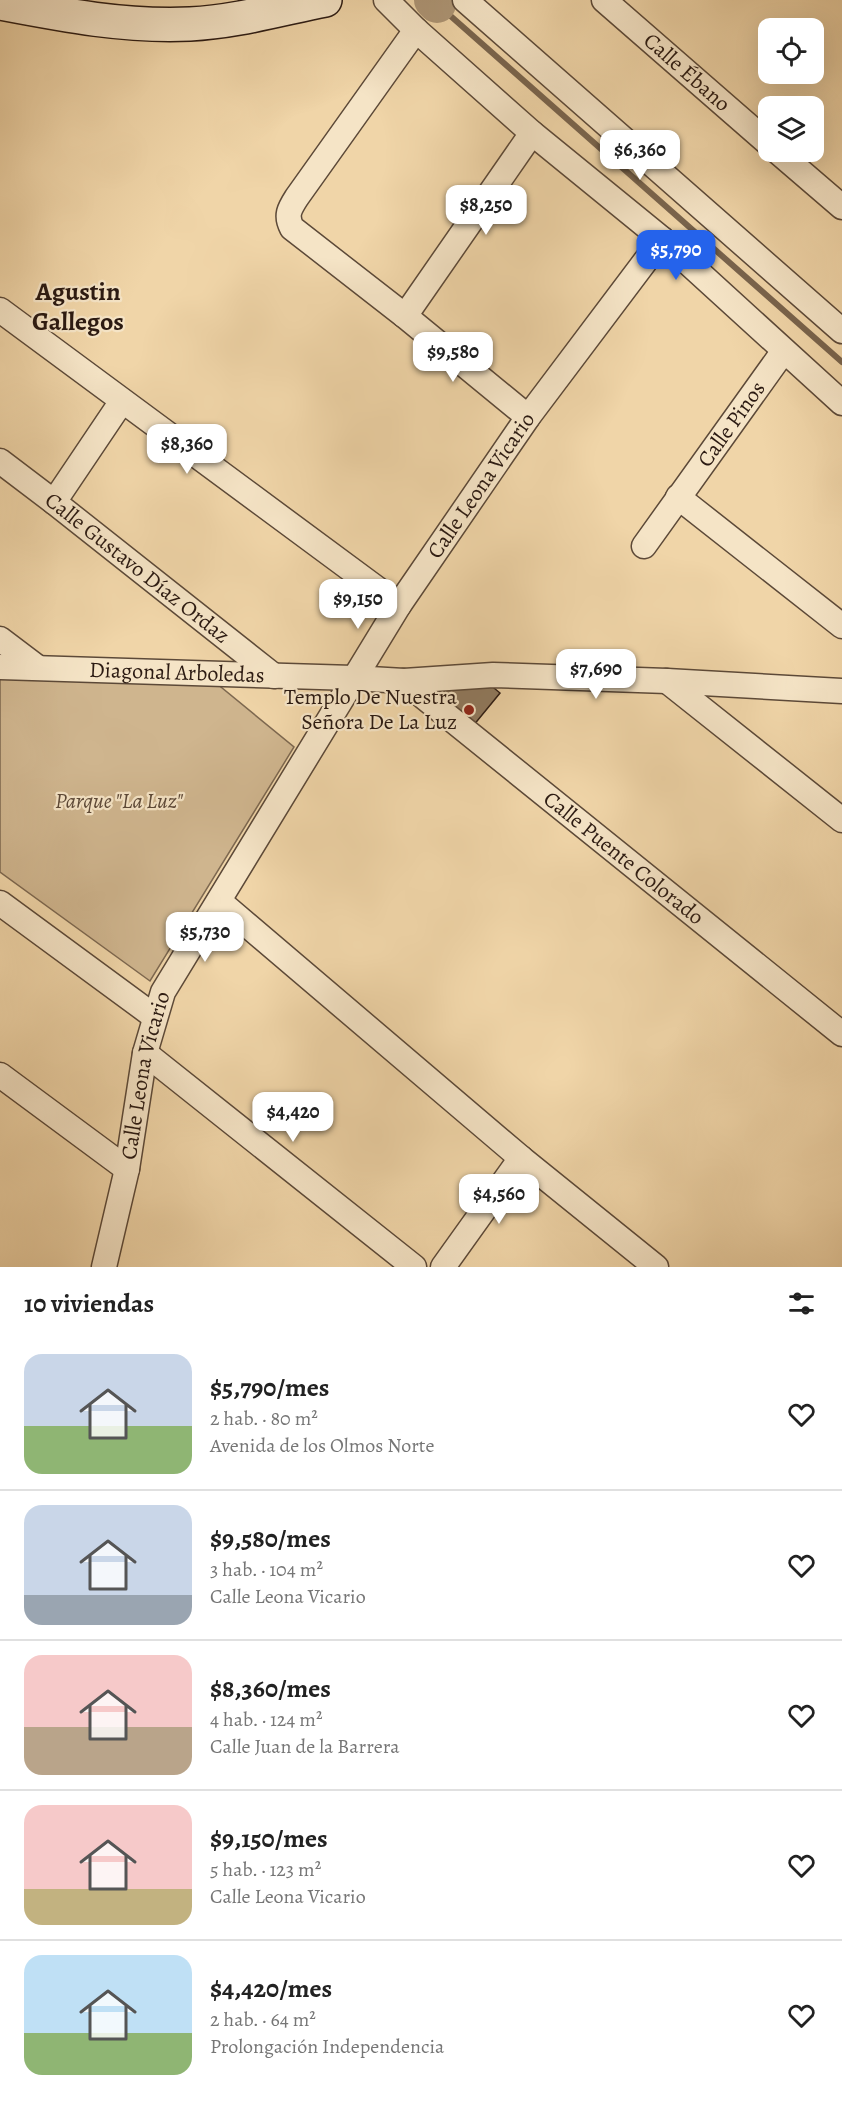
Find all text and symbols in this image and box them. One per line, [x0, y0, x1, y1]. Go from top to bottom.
map controls [758, 18, 824, 162]
button: locate [758, 18, 824, 84]
street label: Calle Ébano [637, 26, 737, 119]
button: layers [758, 96, 824, 162]
pin: $6,360 [591, 130, 689, 181]
text: $6,360 [614, 136, 666, 163]
pin: $8,250 [437, 185, 535, 236]
text: $8,250 [460, 191, 512, 218]
pin: $5,790 [627, 230, 725, 281]
text: $5,790 [650, 236, 702, 263]
district label: Agustin Gallegos [32, 274, 124, 339]
pin: $9,580 [404, 332, 502, 383]
text: $9,580 [427, 338, 479, 365]
street label: Calle Pinos [690, 375, 772, 473]
street label: Calle Leona Vicario [420, 406, 542, 565]
pin: $8,360 [138, 424, 236, 475]
text: $8,360 [161, 430, 213, 457]
street label: Calle Gustavo Díaz Ordaz [39, 485, 236, 650]
pin: $9,150 [309, 579, 407, 630]
text: $9,150 [333, 585, 383, 612]
pin: $7,690 [547, 649, 645, 700]
street label: Diagonal Arboledas [89, 655, 265, 690]
text: $7,690 [570, 655, 622, 682]
place label: Templo De Nuestra Señora De La Luz [284, 682, 458, 737]
marker: Templo De Nuestra Señora De La Luz [462, 703, 476, 717]
street label: Calle Puente Colorado [537, 784, 710, 932]
park label: Parque "La Luz" [55, 786, 183, 816]
pin: $5,730 [156, 912, 254, 963]
text: $5,730 [180, 918, 230, 945]
street label: Calle Leona Vicario [114, 988, 177, 1162]
pin: $4,420 [244, 1092, 342, 1143]
text: $4,420 [266, 1098, 320, 1125]
pin: $4,560 [450, 1174, 548, 1225]
text: $4,560 [473, 1180, 525, 1207]
text: 10 viviendas [24, 1286, 154, 1321]
icon: filters [785, 1287, 818, 1320]
text: $5,790/mes [210, 1370, 329, 1405]
icon: home [72, 1378, 144, 1450]
icon: heart [785, 1398, 818, 1431]
text: 2 hab. · 80 m² [210, 1405, 318, 1432]
text: Avenida de los Olmos Norte [210, 1432, 434, 1459]
text: $9,580/mes [210, 1521, 331, 1556]
icon: home [72, 1529, 144, 1601]
icon: heart [785, 1549, 818, 1582]
text: 3 hab. · 104 m² [210, 1556, 323, 1583]
text: Calle Leona Vicario [210, 1583, 366, 1610]
text: $8,360/mes [210, 1671, 331, 1706]
icon: home [72, 1679, 144, 1751]
icon: heart [785, 1699, 818, 1732]
text: 4 hab. · 124 m² [210, 1706, 323, 1733]
text: Calle Juan de la Barrera [210, 1733, 399, 1760]
text: $9,150/mes [210, 1821, 328, 1856]
icon: home [72, 1829, 144, 1901]
icon: heart [785, 1849, 818, 1882]
text: 5 hab. · 123 m² [210, 1856, 321, 1883]
text: Calle Leona Vicario [210, 1883, 366, 1910]
text: $4,420/mes [210, 1971, 332, 2006]
icon: home [72, 1979, 144, 2051]
icon: heart [785, 1999, 818, 2032]
text: 2 hab. · 64 m² [210, 2006, 316, 2033]
text: Prolongación Independencia [210, 2033, 444, 2060]

